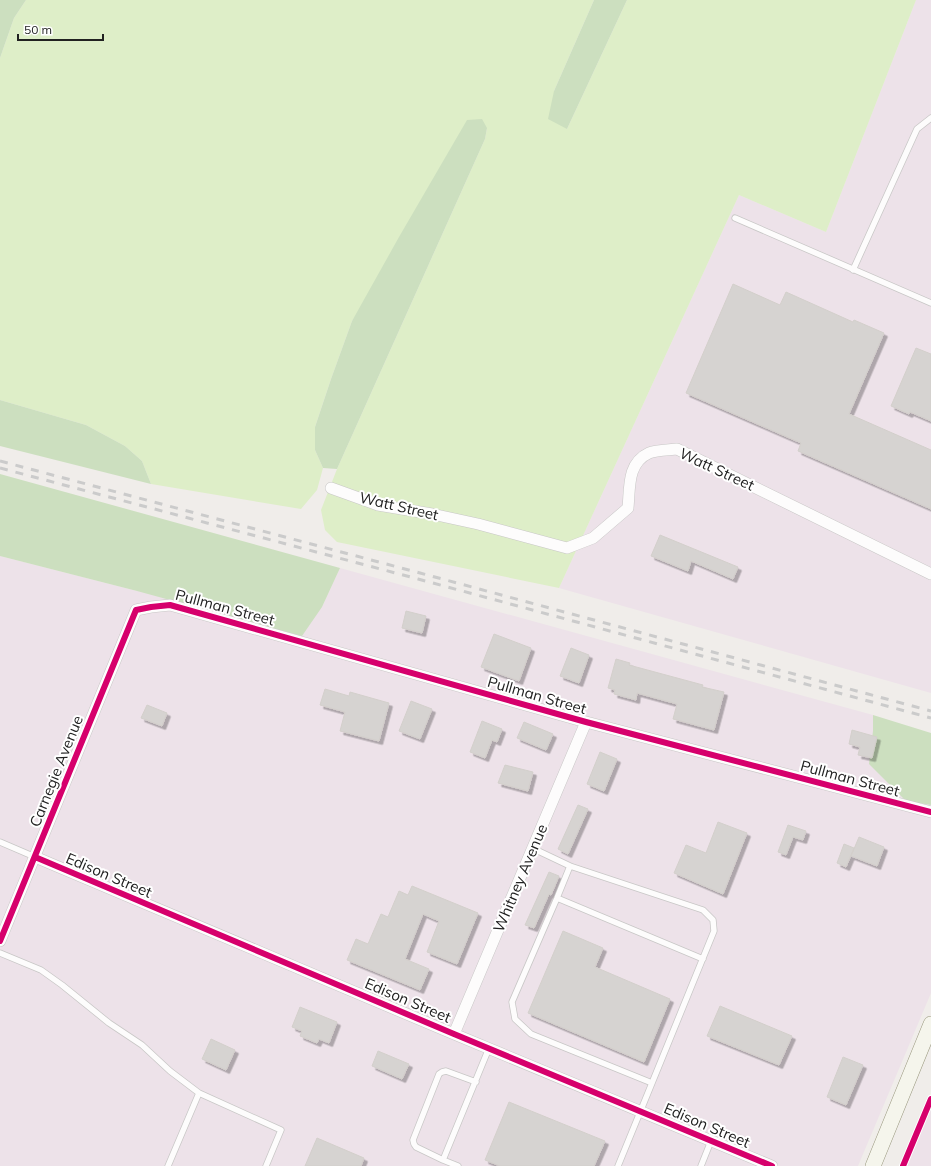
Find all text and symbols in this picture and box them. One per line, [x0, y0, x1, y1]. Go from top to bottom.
scale bar [18, 16, 103, 42]
text: 50 m [24, 22, 52, 37]
street label: Watt Street [676, 443, 758, 495]
street label: Watt Street [358, 488, 440, 524]
street label: Pullman Street [173, 585, 277, 629]
street label: Pullman Street [485, 672, 589, 718]
street label: Carnegie Avenue [25, 713, 87, 829]
street label: Pullman Street [798, 756, 902, 800]
street label: Whitney Avenue [489, 821, 551, 935]
street label: Edison Street [63, 848, 155, 902]
street label: Edison Street [362, 973, 454, 1027]
street label: Edison Street [661, 1098, 753, 1152]

